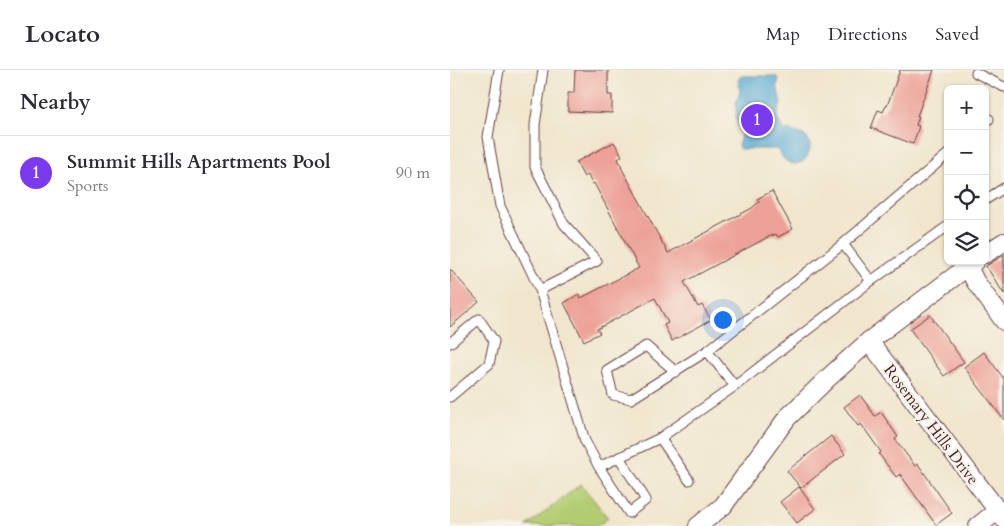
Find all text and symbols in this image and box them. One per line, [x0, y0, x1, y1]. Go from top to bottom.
text: Locato [25, 18, 100, 51]
text: Map [766, 22, 800, 47]
text: Directions [828, 22, 907, 47]
text: Saved [935, 22, 979, 47]
map controls [944, 85, 989, 265]
button: + [944, 85, 989, 130]
text: Nearby [20, 88, 91, 117]
pin: 1 [741, 101, 773, 139]
button: − [944, 130, 989, 175]
text: Summit Hills Apartments Pool [67, 149, 331, 175]
text: 1 [32, 162, 40, 184]
text: 90 m [396, 162, 430, 184]
text: Sports [67, 175, 108, 197]
button: locate [944, 175, 989, 220]
button: layers [944, 220, 989, 265]
your location [710, 307, 736, 333]
street label: Rosemary Hills Drive [879, 360, 984, 489]

